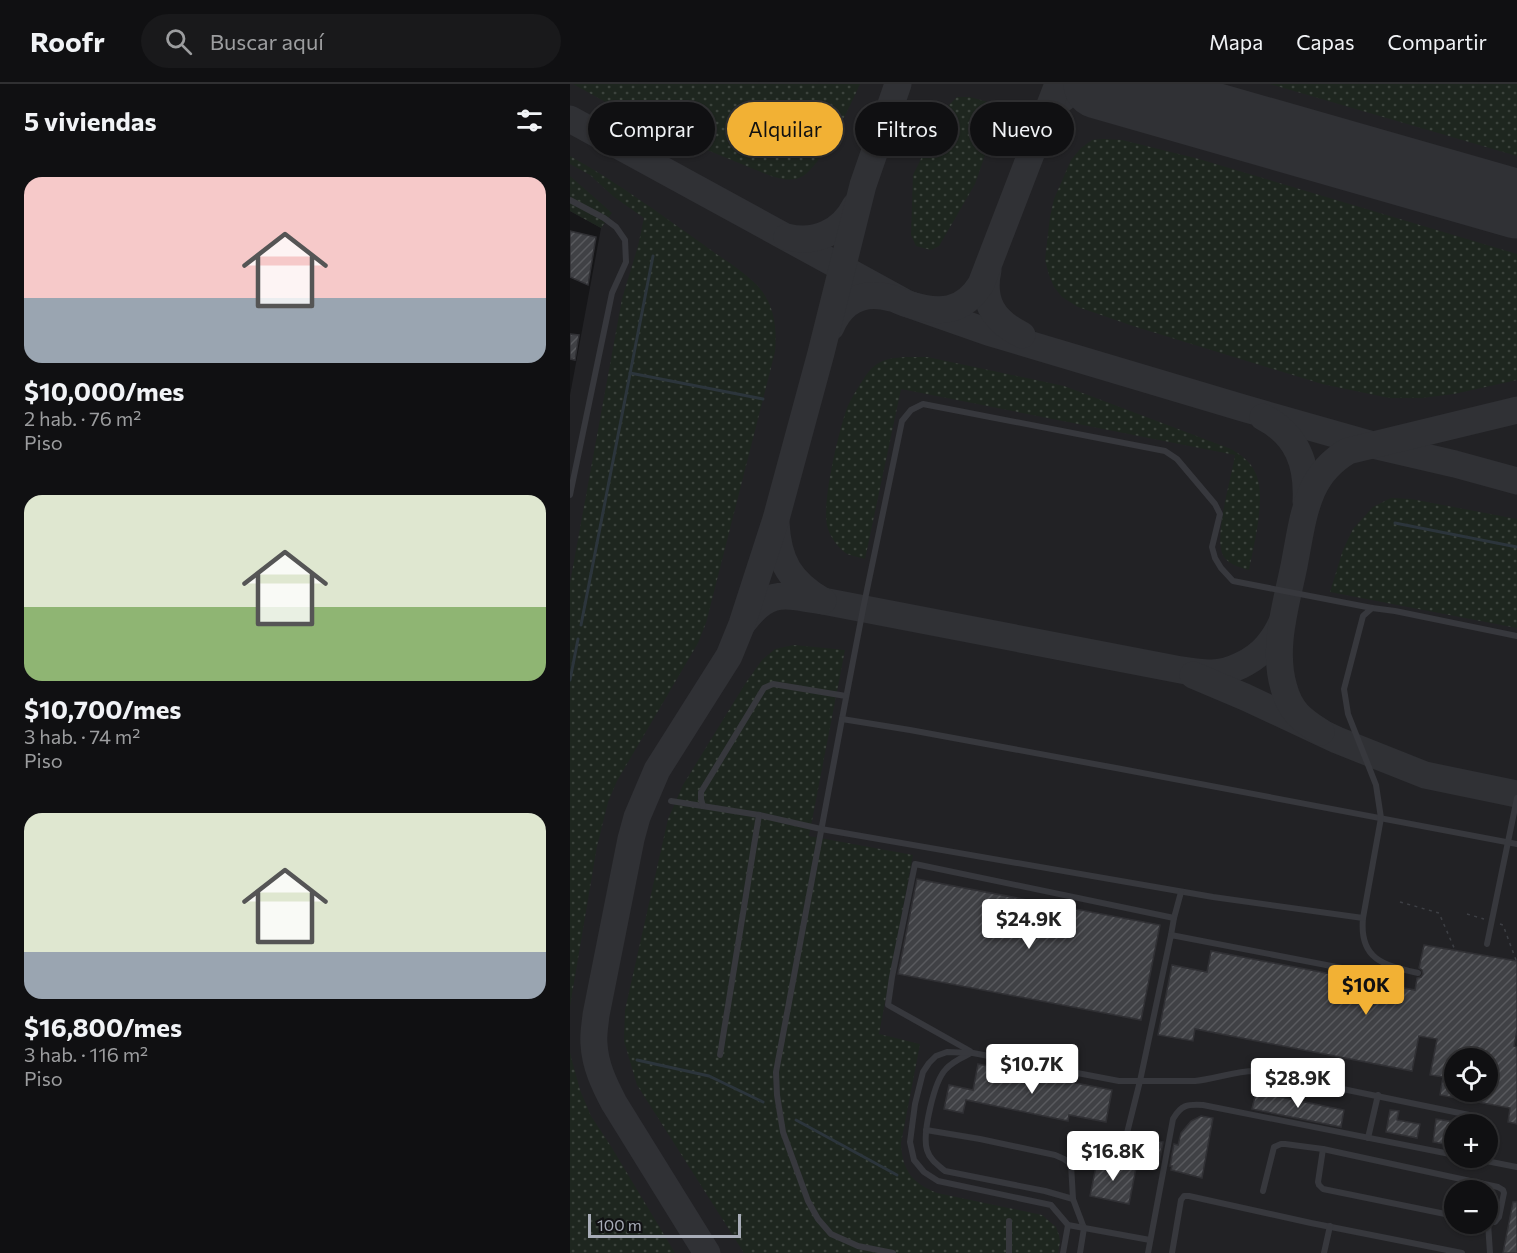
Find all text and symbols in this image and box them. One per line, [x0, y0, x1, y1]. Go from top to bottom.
search box [141, 14, 561, 68]
text: Roofr [30, 24, 105, 58]
icon: search [162, 25, 195, 58]
text: Buscar aquí [210, 28, 324, 55]
text: Mapa [1209, 29, 1263, 54]
text: Capas [1296, 29, 1355, 54]
text: Compartir [1388, 29, 1487, 54]
chip: Comprar [588, 102, 715, 156]
chip: Alquilar [727, 102, 843, 156]
chip: Filtros [855, 102, 958, 156]
chip: Nuevo [970, 102, 1074, 156]
icon: filters [513, 104, 546, 137]
text: 5 viviendas [24, 105, 157, 136]
icon: home [231, 216, 339, 324]
text: $10,000/mes [24, 375, 185, 406]
text: 2 hab. · 76 m² [24, 406, 141, 430]
text: Piso [24, 430, 63, 454]
icon: home [231, 534, 339, 642]
text: $10,700/mes [24, 693, 181, 724]
text: 3 hab. · 74 m² [24, 724, 140, 748]
text: Piso [24, 748, 63, 772]
icon: home [231, 852, 339, 960]
pin: $24.9K [980, 899, 1078, 950]
text: $24.9K [996, 906, 1062, 930]
pin: $10K [1330, 965, 1402, 1016]
text: $10K [1342, 972, 1390, 996]
text: $16,800/mes [24, 1011, 182, 1042]
text: 3 hab. · 116 m² [24, 1042, 148, 1066]
pin: $10.7K [983, 1044, 1081, 1095]
map controls [1444, 1048, 1498, 1234]
button: locate [1444, 1048, 1498, 1102]
text: $10.7K [1000, 1051, 1064, 1075]
pin: $28.9K [1249, 1058, 1347, 1109]
text: $28.9K [1265, 1065, 1331, 1089]
text: Piso [24, 1066, 63, 1090]
button: + [1444, 1114, 1498, 1168]
pin: $16.8K [1064, 1131, 1162, 1182]
text: $16.8K [1081, 1138, 1145, 1162]
button: − [1444, 1180, 1498, 1234]
scale bar [588, 1211, 741, 1238]
text: 100 m [597, 1215, 642, 1234]

